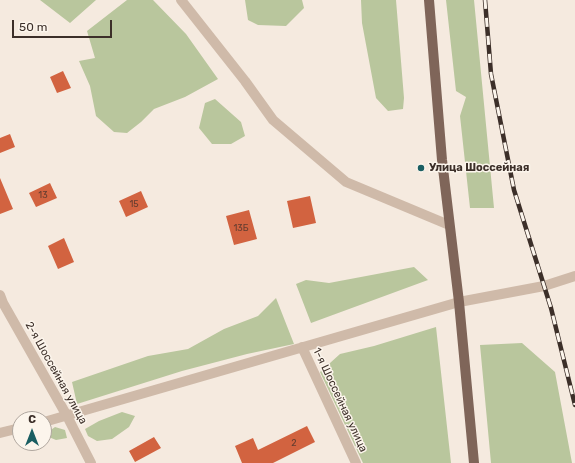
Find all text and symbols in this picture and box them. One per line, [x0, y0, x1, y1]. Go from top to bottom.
scale bar [14, 12, 114, 38]
text: 50 m [19, 20, 47, 34]
place label: Улица Шоссейная [429, 161, 529, 175]
marker: Улица Шоссейная [416, 163, 426, 173]
house number: 13 [38, 190, 48, 200]
house number: 15 [129, 199, 139, 209]
house number: 13Б [233, 223, 249, 233]
street label: 2-я Шоссейная улица [22, 319, 90, 427]
street label: 1-я Шоссейная улица [310, 346, 370, 454]
north arrow [12, 411, 52, 451]
text: С [28, 413, 36, 426]
house number: 2 [291, 438, 297, 448]

